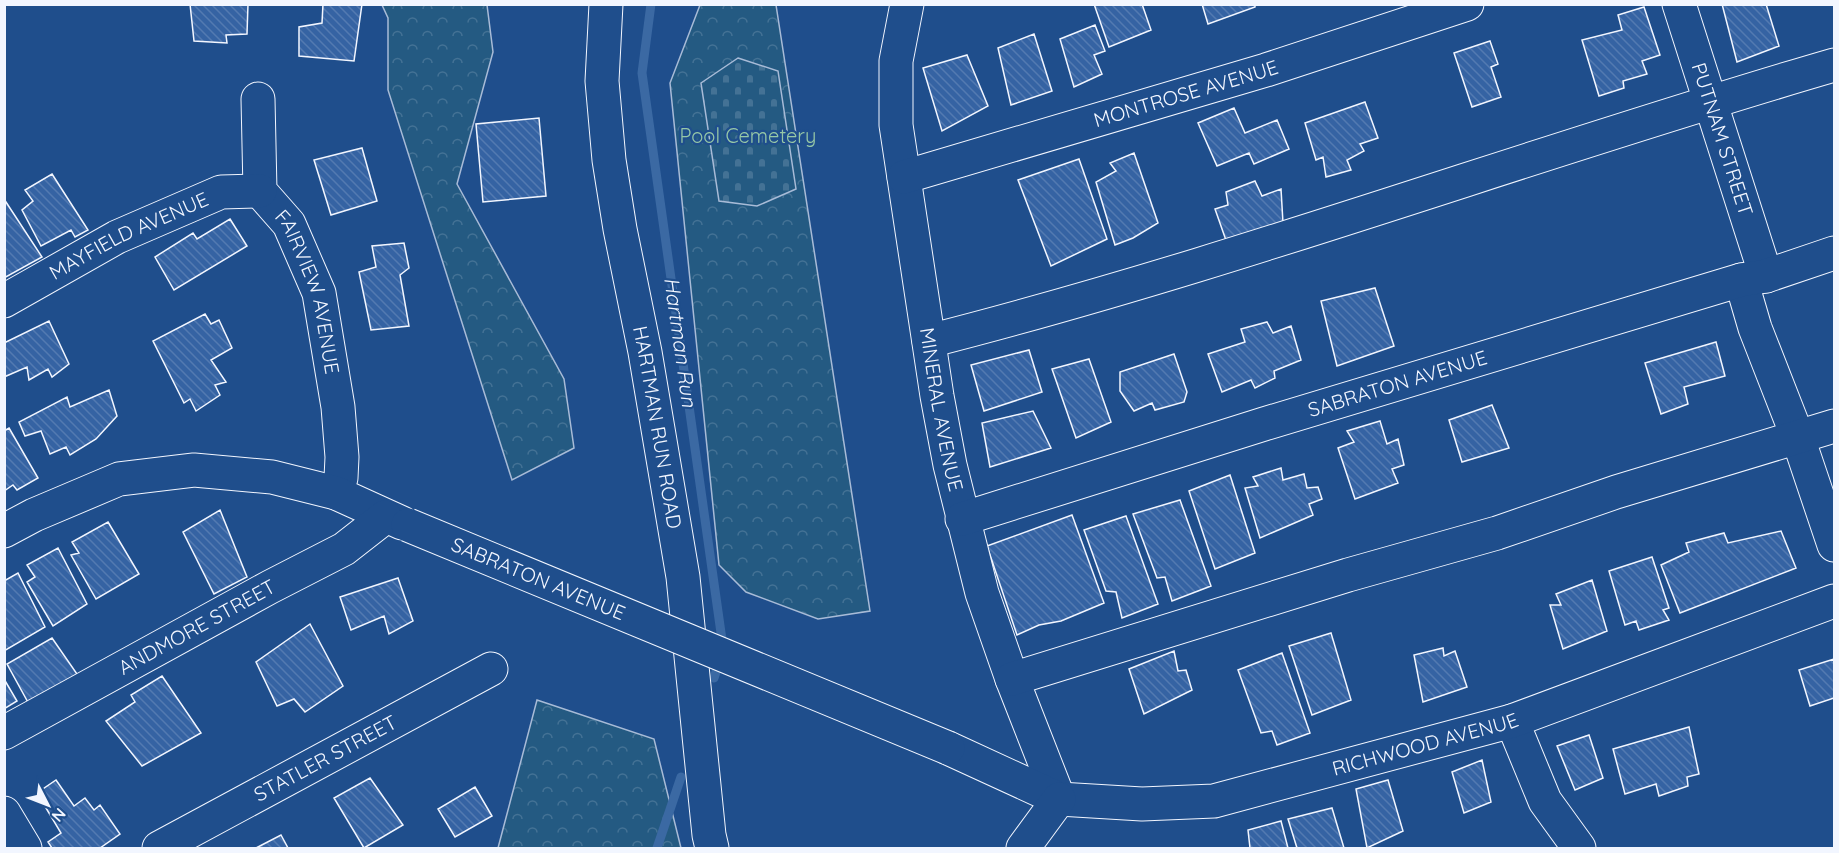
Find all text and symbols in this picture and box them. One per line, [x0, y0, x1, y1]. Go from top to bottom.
street label: MONTROSE AVENUE [1091, 54, 1281, 132]
street label: PUTNAM STREET [1687, 59, 1759, 219]
park label: Pool Cemetery [680, 123, 816, 148]
street label: MAYFIELD AVENUE [45, 186, 212, 285]
street label: FAIRVIEW AVENUE [270, 204, 345, 376]
water label: Hartman Run [659, 275, 703, 409]
street label: HARTMAN RUN ROAD [628, 323, 688, 530]
street label: MINERAL AVENUE [915, 326, 969, 494]
street label: SABRATON AVENUE [1305, 344, 1490, 422]
street label: SABRATON AVENUE [448, 531, 629, 625]
street label: ANDMORE STREET [114, 573, 280, 680]
street label: RICHWOOD AVENUE [1329, 707, 1522, 781]
street label: STATLER STREET [249, 709, 401, 807]
north arrow [18, 775, 78, 835]
text: N [48, 804, 71, 826]

